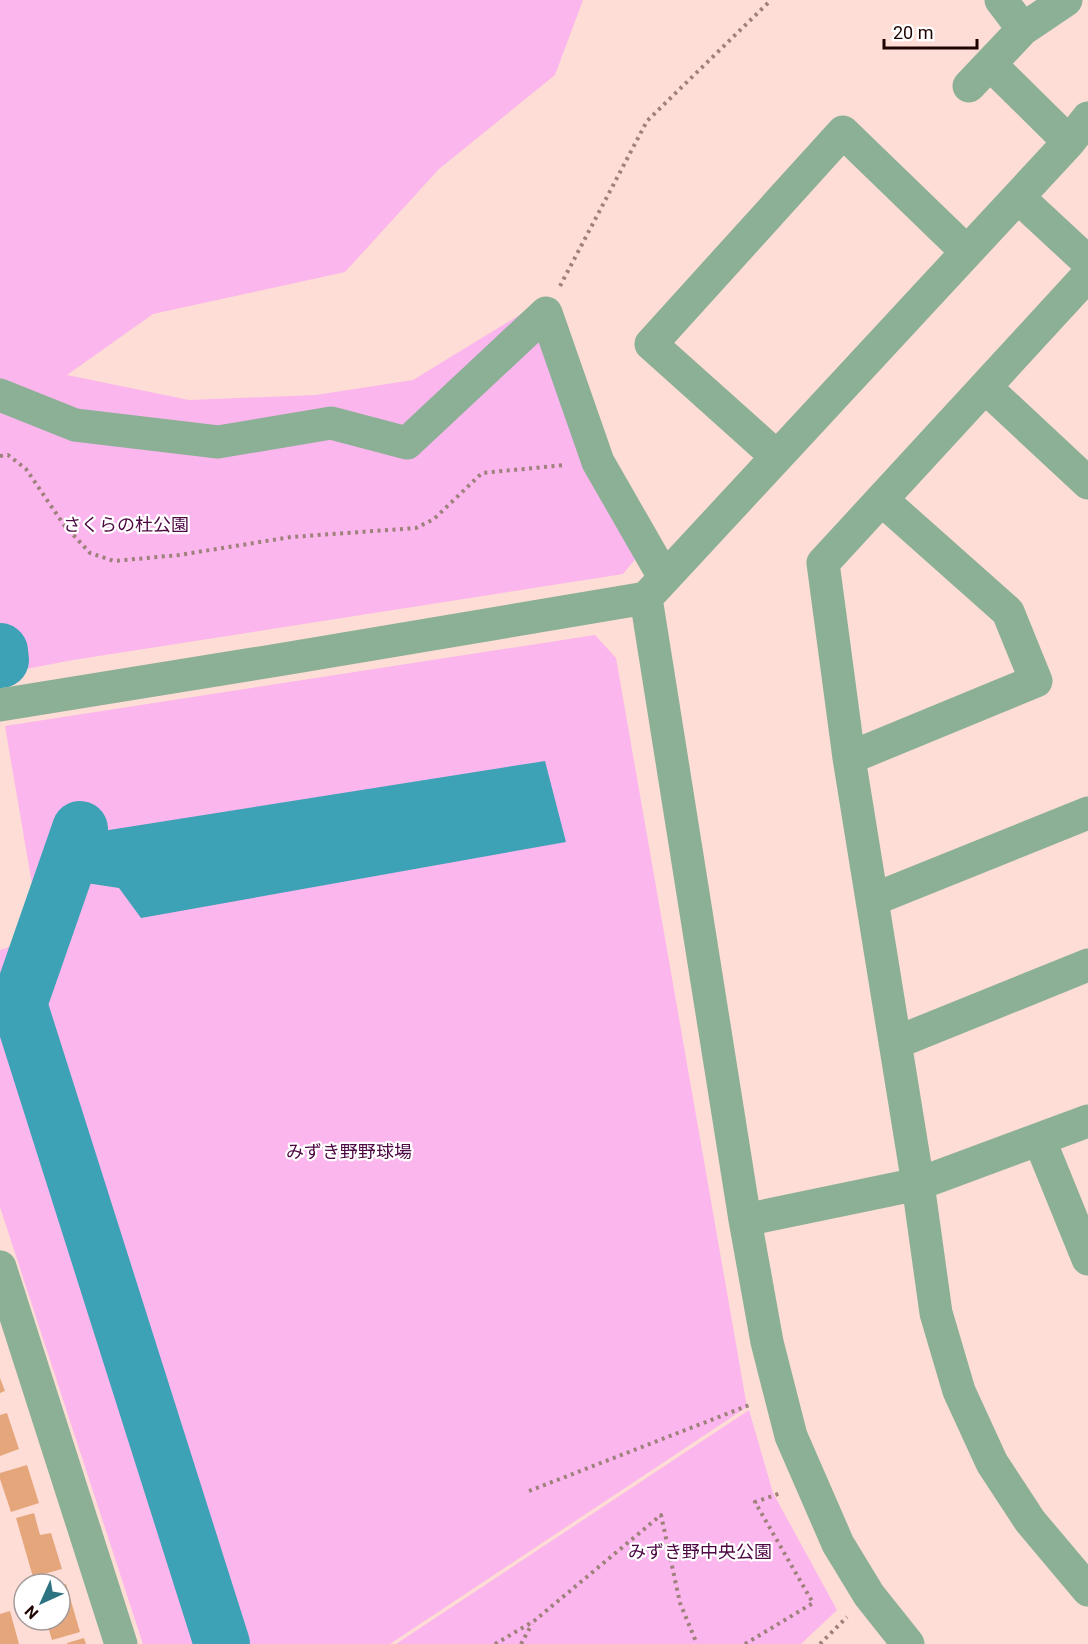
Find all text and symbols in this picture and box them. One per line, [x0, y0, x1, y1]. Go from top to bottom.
scale bar [884, 12, 977, 50]
text: 20 m [893, 22, 933, 43]
park label: さくらの杜公園 [63, 514, 189, 535]
park label: みずき野野球場 [286, 1141, 412, 1162]
park label: みずき野中央公園 [628, 1541, 772, 1562]
north arrow [12, 1572, 72, 1632]
text: N [21, 1602, 42, 1623]

